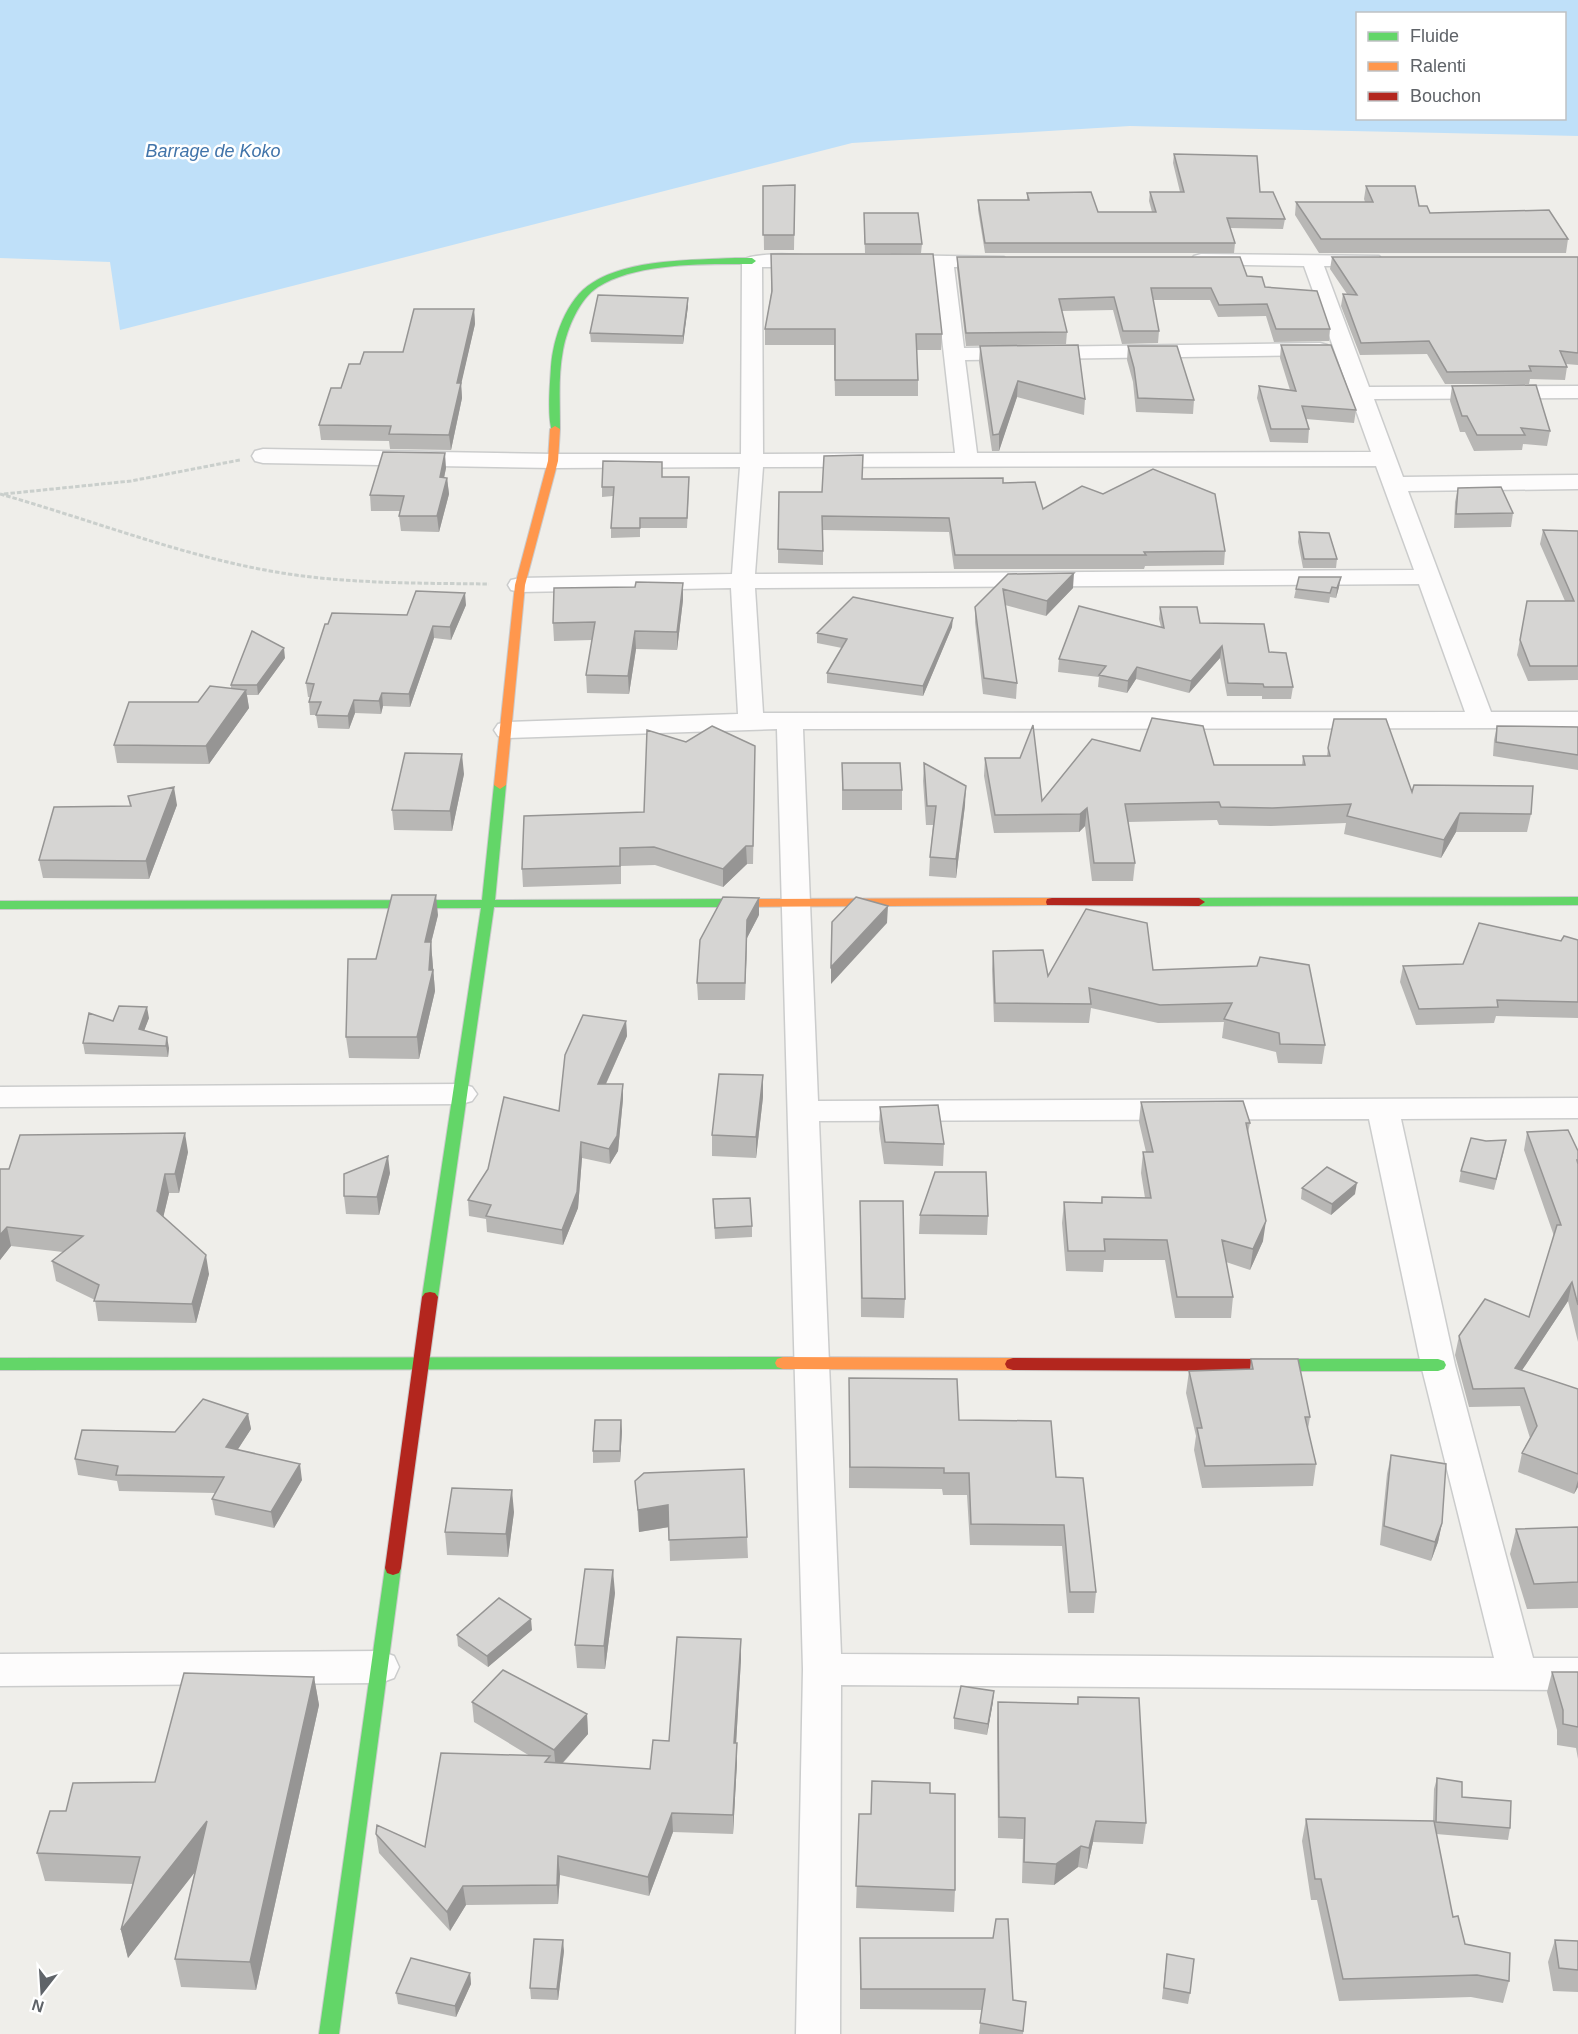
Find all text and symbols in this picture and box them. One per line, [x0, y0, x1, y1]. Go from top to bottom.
legend [1356, 12, 1566, 120]
text: Fluide [1410, 26, 1459, 46]
text: Ralenti [1410, 56, 1466, 76]
text: Bouchon [1410, 86, 1481, 106]
water label: Barrage de Koko [145, 141, 281, 161]
north arrow [12, 1962, 72, 2022]
text: N [30, 1996, 46, 2016]

